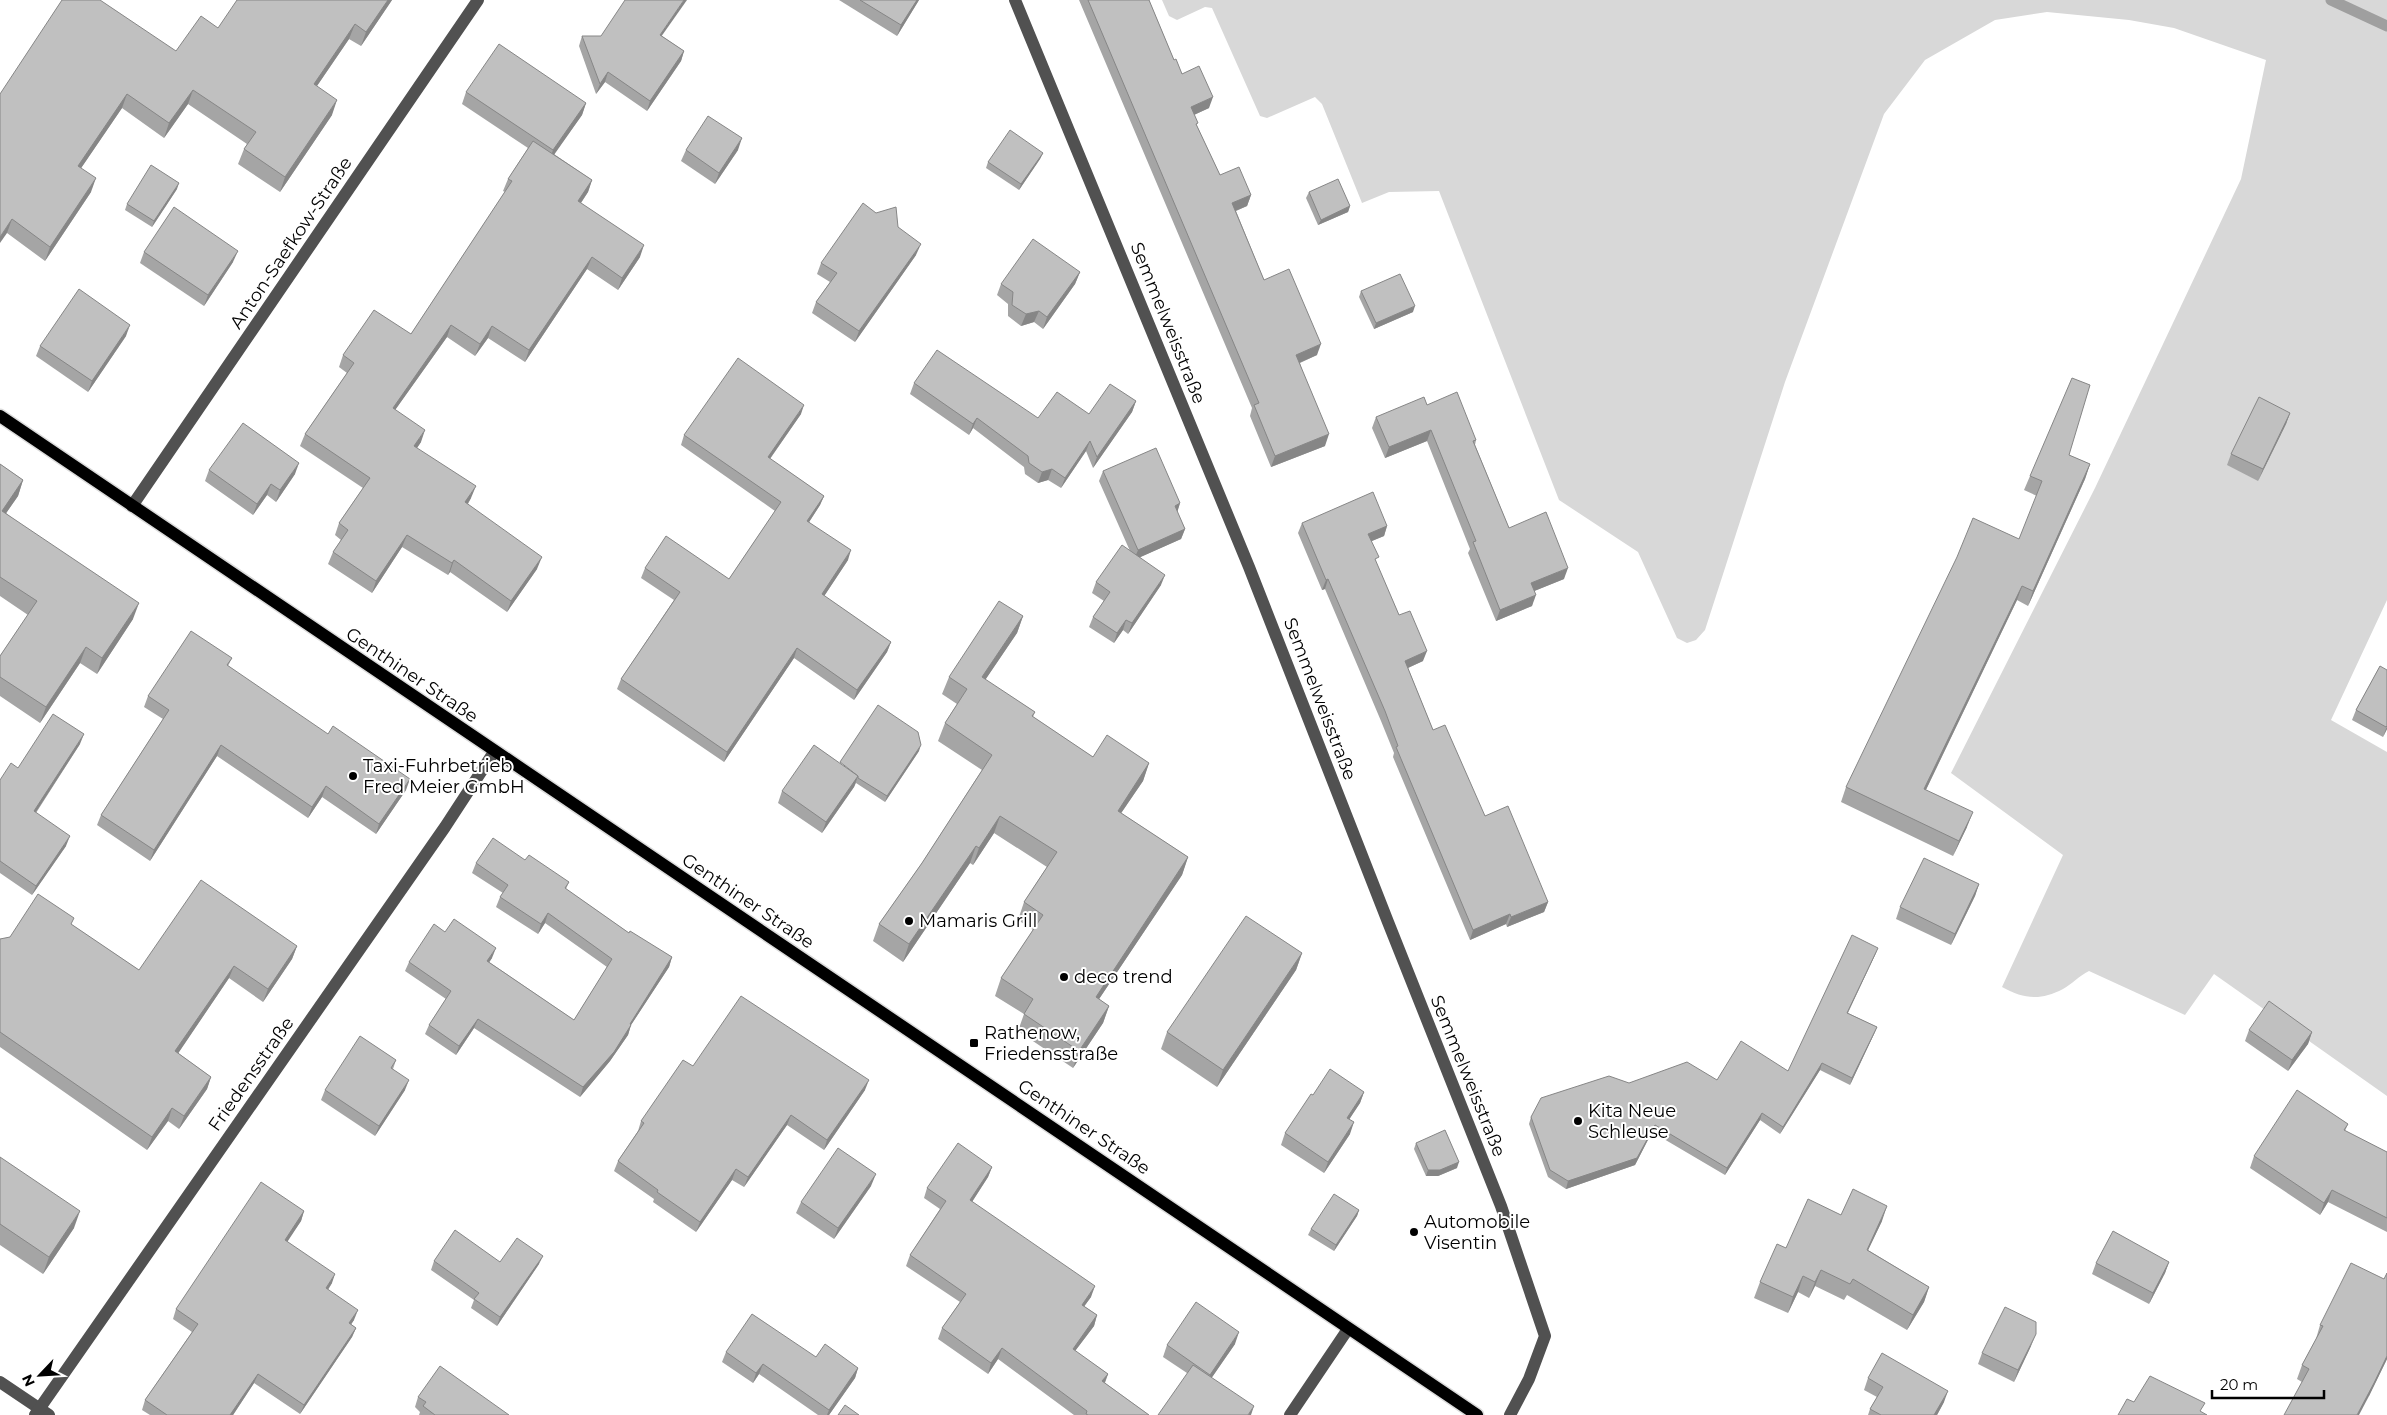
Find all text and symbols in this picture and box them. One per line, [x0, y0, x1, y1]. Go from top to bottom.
street label: Anton-Saefkow-Straße [225, 153, 357, 333]
street label: Semmelweisstraße [1126, 239, 1210, 407]
street label: Semmelweisstraße [1279, 615, 1361, 783]
street label: Genthiner Straße [342, 623, 482, 727]
place label: Taxi-Fuhrbetrieb Fred Meier GmbH [363, 755, 525, 798]
marker: Taxi-Fuhrbetrieb Fred Meier GmbH [347, 770, 359, 782]
street label: Genthiner Straße [678, 849, 818, 953]
place label: Mamaris Grill [919, 910, 1037, 932]
marker: Mamaris Grill [903, 915, 915, 927]
place label: deco trend [1074, 966, 1173, 988]
marker: deco trend [1058, 971, 1070, 983]
street label: Semmelweisstraße [1426, 992, 1510, 1160]
street label: Friedensstraße [204, 1013, 299, 1135]
place label: Rathenow, Friedensstraße [984, 1022, 1118, 1065]
marker: Rathenow, Friedensstraße [968, 1037, 980, 1049]
street label: Genthiner Straße [1014, 1075, 1154, 1179]
place label: Kita Neue Schleuse [1588, 1100, 1676, 1143]
marker: Kita Neue Schleuse [1572, 1115, 1584, 1127]
place label: Automobile Visentin [1424, 1211, 1530, 1254]
marker: Automobile Visentin [1408, 1226, 1420, 1238]
north arrow [15, 1350, 65, 1400]
scale bar [2212, 1368, 2324, 1400]
text: N [18, 1372, 39, 1389]
text: 20 m [2220, 1375, 2258, 1394]

